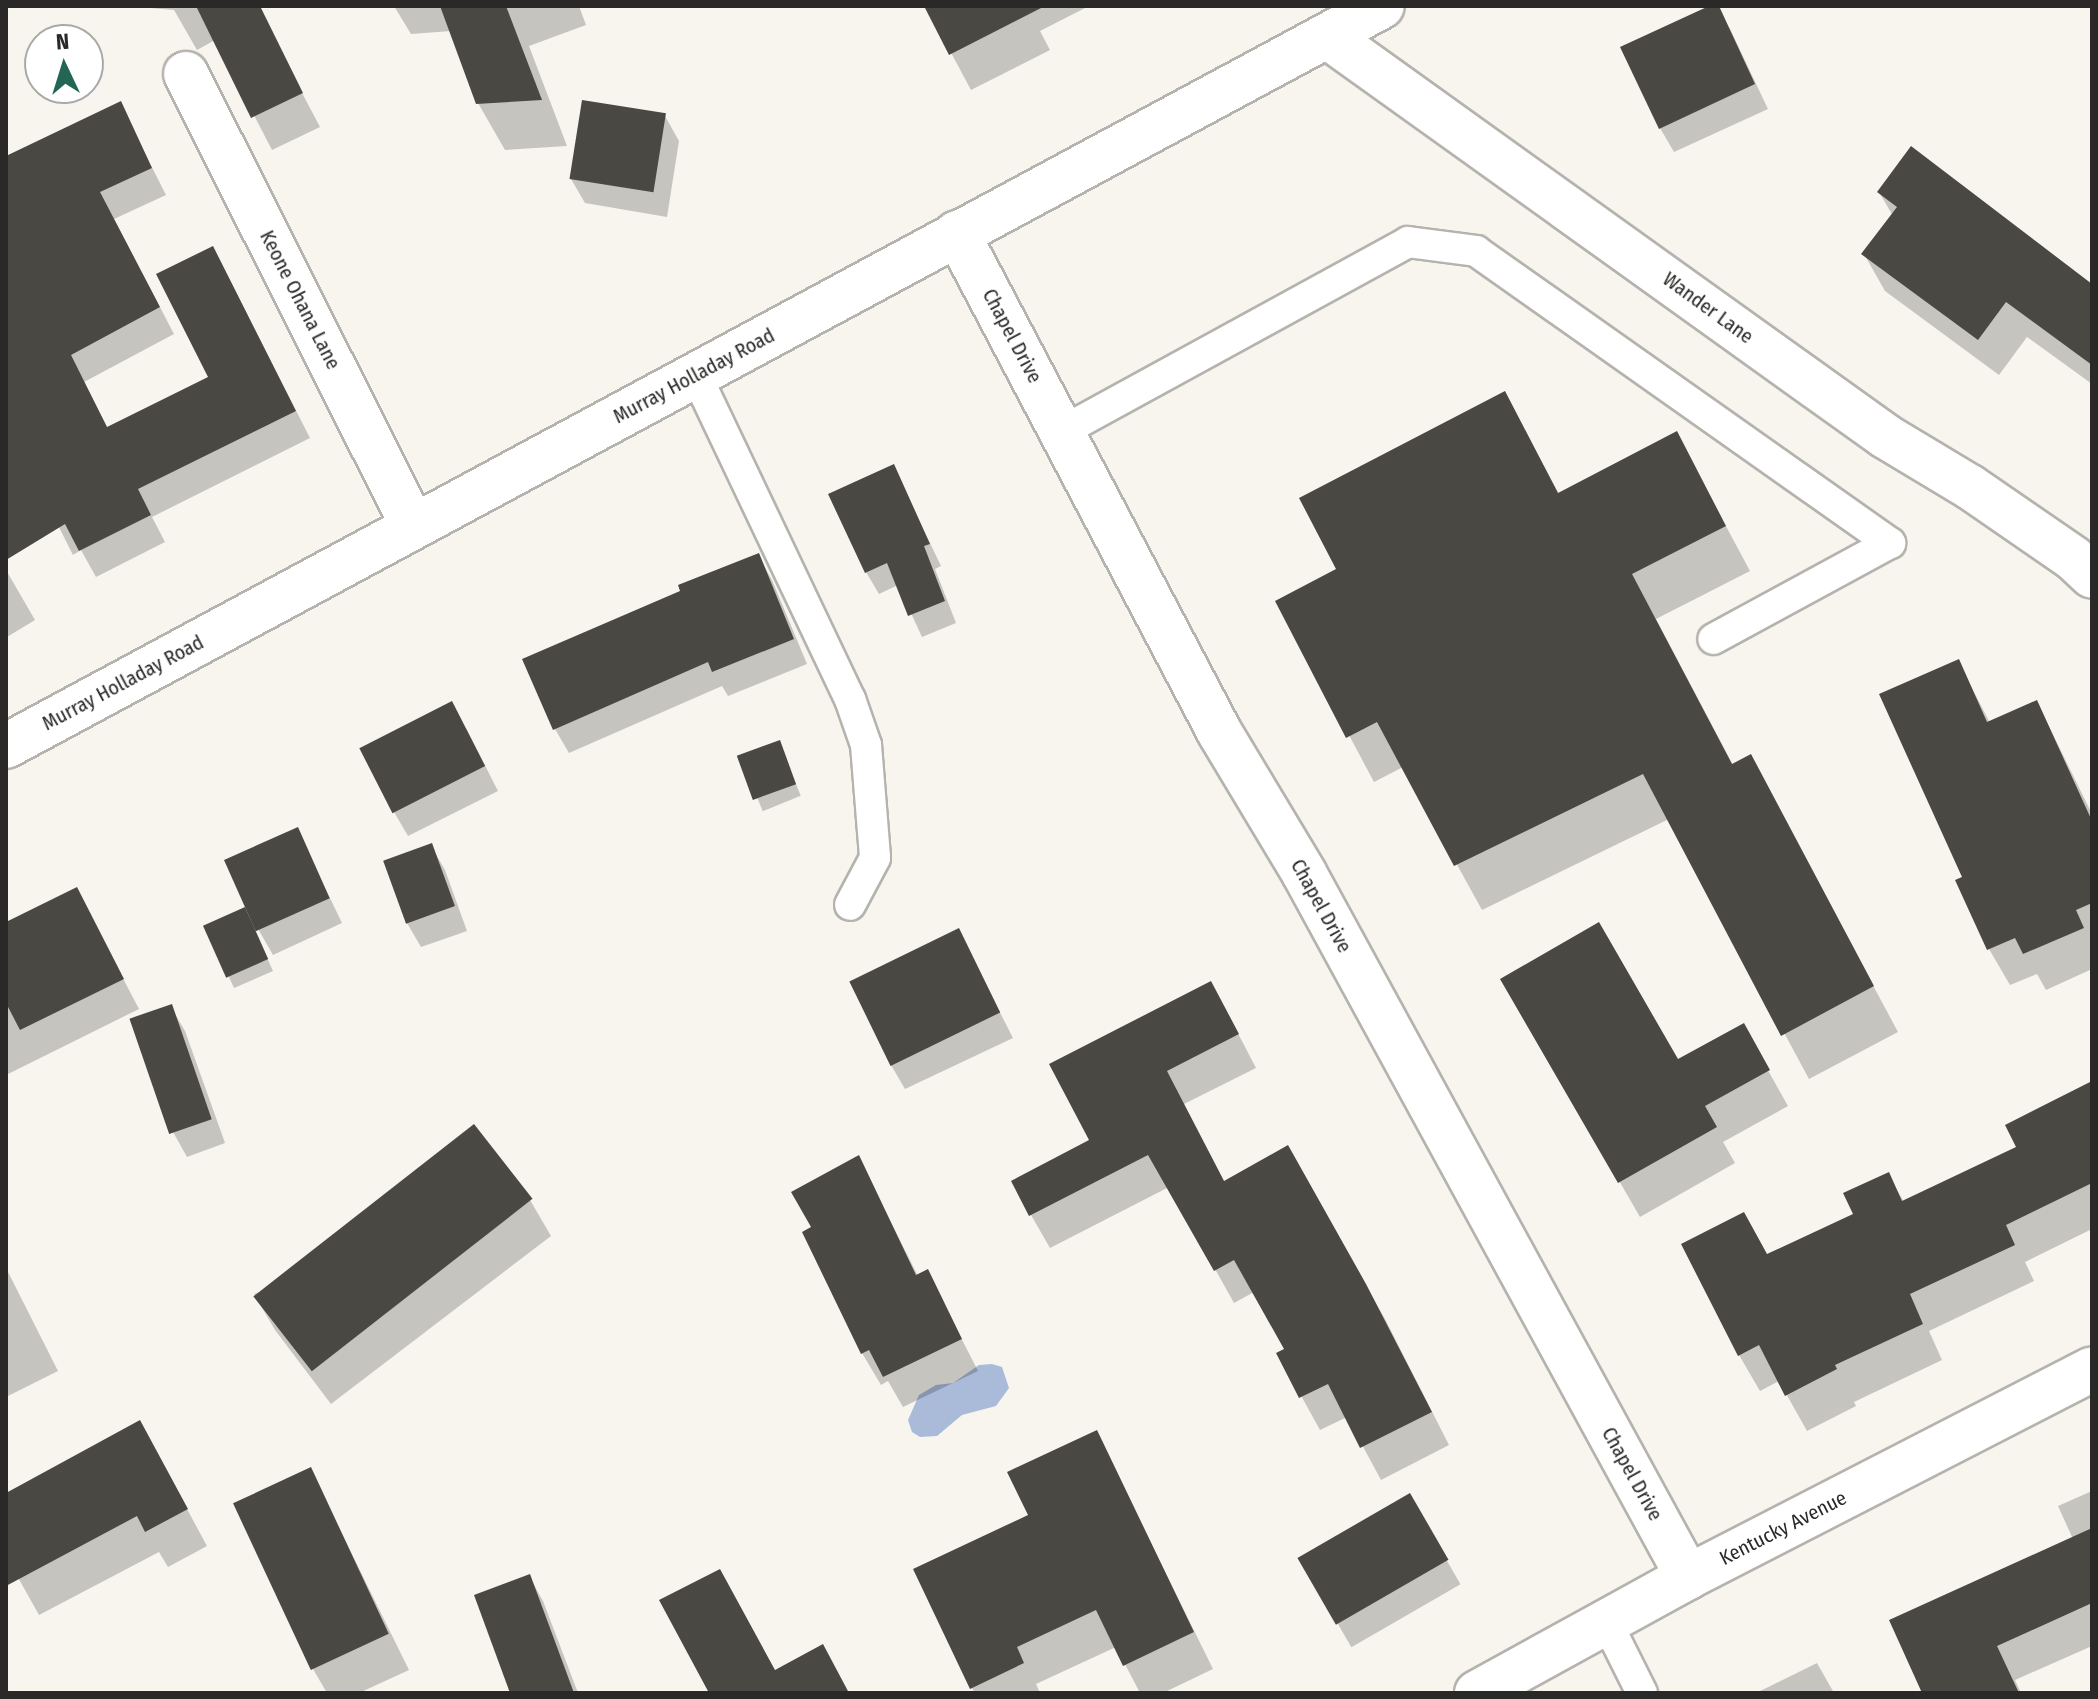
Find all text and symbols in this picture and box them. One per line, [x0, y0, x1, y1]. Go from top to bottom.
north arrow [24, 24, 104, 104]
text: N [55, 28, 70, 55]
street label: Keone Ohana Lane [255, 227, 345, 373]
street label: Wander Lane [1658, 267, 1758, 349]
street label: Chapel Drive [977, 285, 1047, 387]
street label: Murray Holladay Road [609, 323, 779, 429]
street label: Murray Holladay Road [38, 630, 208, 736]
street label: Chapel Drive [1286, 855, 1356, 957]
street label: Chapel Drive [1597, 1423, 1667, 1525]
street label: Kentucky Avenue [1715, 1486, 1851, 1570]

